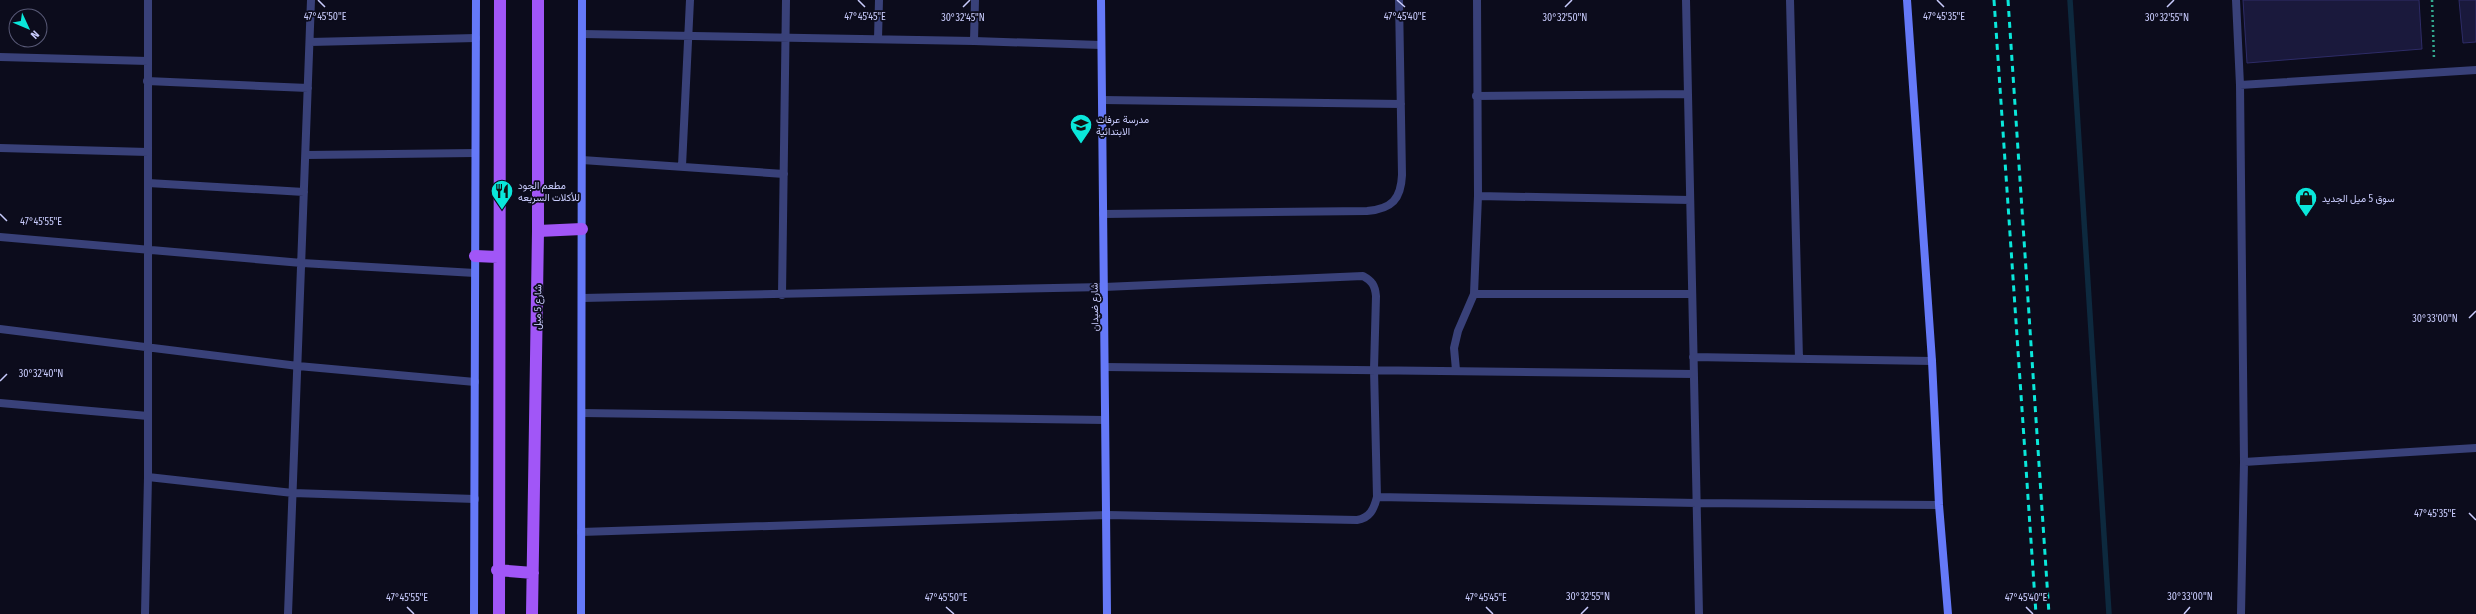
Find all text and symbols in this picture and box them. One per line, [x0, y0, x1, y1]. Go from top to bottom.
north arrow [8, 8, 48, 48]
text: 47°45'50"E [304, 11, 347, 23]
text: 47°45'45"E [844, 11, 886, 23]
text: 47°45'40"E [1384, 11, 1427, 23]
text: 47°45'35"E [1923, 11, 1965, 23]
text: 30°32'45"N [941, 12, 985, 24]
text: 30°32'50"N [1543, 12, 1587, 24]
text: 30°32'55"N [2145, 12, 2189, 24]
text: N [28, 28, 42, 41]
school or university icon: مدرسة عرفات الابتدائية [1068, 112, 1094, 145]
place label: مدرسة عرفات الابتدائية [1096, 114, 1149, 138]
restaurant icon: مطعم الجود للأكلات السريعه [489, 178, 515, 211]
place label: مطعم الجود للأكلات السريعه [518, 180, 580, 204]
shop icon: سوق 5 ميل الجديد [2293, 185, 2319, 218]
place label: سوق 5 ميل الجديد [2322, 193, 2395, 205]
text: 47°45'55"E [20, 216, 62, 228]
street label: شارع ضيدان [1089, 282, 1101, 332]
street label: شارع 5 ميل [532, 284, 544, 330]
text: 30°33'00"N [2412, 313, 2458, 325]
text: 30°32'40"N [19, 368, 63, 380]
text: 47°45'35"E [2414, 508, 2456, 520]
text: 30°32'55"N [1566, 591, 1610, 603]
text: 30°33'00"N [2167, 591, 2213, 603]
text: 47°45'55"E [386, 592, 428, 604]
text: 47°45'50"E [925, 592, 968, 604]
text: 47°45'45"E [1465, 592, 1507, 604]
text: 47°45'40"E [2005, 592, 2048, 604]

